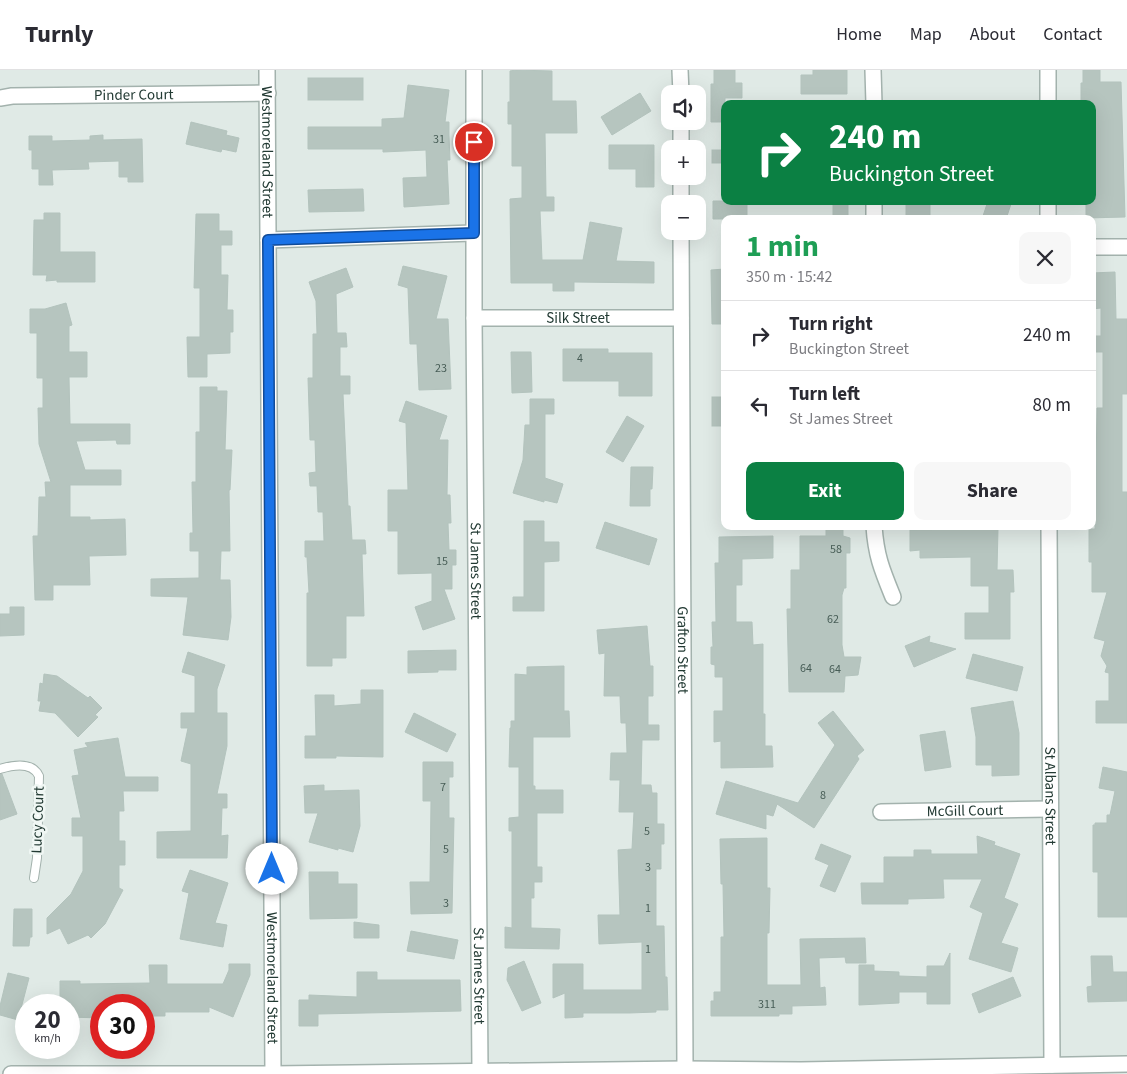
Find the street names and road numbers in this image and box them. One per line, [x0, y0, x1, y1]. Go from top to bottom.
street label: Pinder Court [94, 84, 174, 106]
street label: Westmoreland Street [257, 86, 278, 218]
street label: Silk Street [546, 308, 610, 329]
street label: St James Street [465, 522, 487, 620]
street label: Grafton Street [672, 606, 694, 694]
street label: St Albans Street [1040, 747, 1061, 845]
street label: Lucy Court [26, 786, 50, 854]
street label: McGill Court [927, 799, 1003, 822]
street label: Westmoreland Street [262, 912, 283, 1044]
street label: St James Street [468, 927, 490, 1025]

